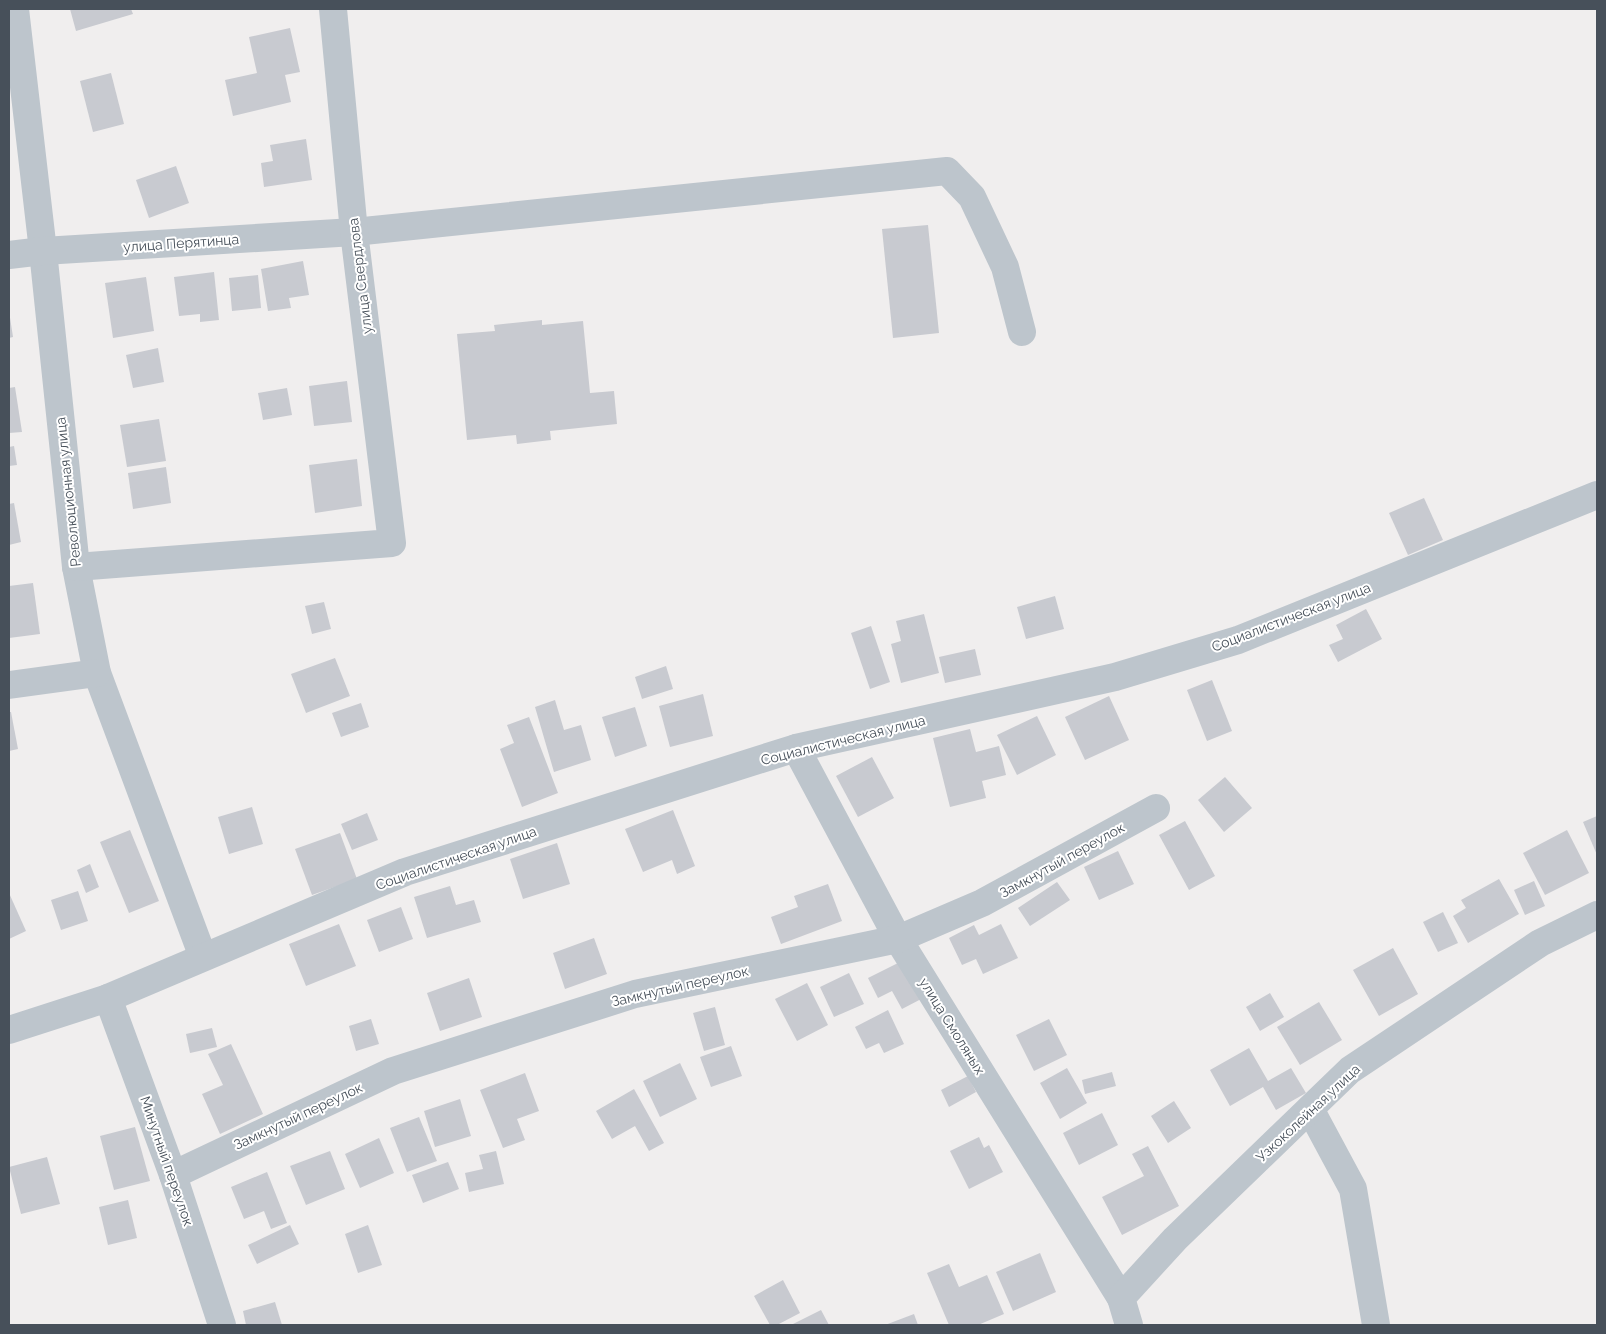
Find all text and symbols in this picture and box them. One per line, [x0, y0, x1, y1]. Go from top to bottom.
street label: улица Свердлова [345, 217, 375, 335]
street label: улица Перятинца [122, 231, 240, 255]
street label: Революционная улица [52, 416, 84, 568]
street label: Социалистическая улица [1209, 579, 1373, 655]
street label: Социалистическая улица [759, 712, 927, 768]
street label: Замкнутый переулок [997, 819, 1127, 901]
street label: Социалистическая улица [373, 823, 539, 893]
street label: Замкнутый переулок [610, 962, 750, 1010]
street label: улица Смоляных [916, 975, 988, 1077]
street label: Узкоколейная улица [1253, 1061, 1363, 1165]
street label: Замкнутый переулок [231, 1079, 365, 1153]
street label: Минутный переулок [137, 1094, 197, 1228]

